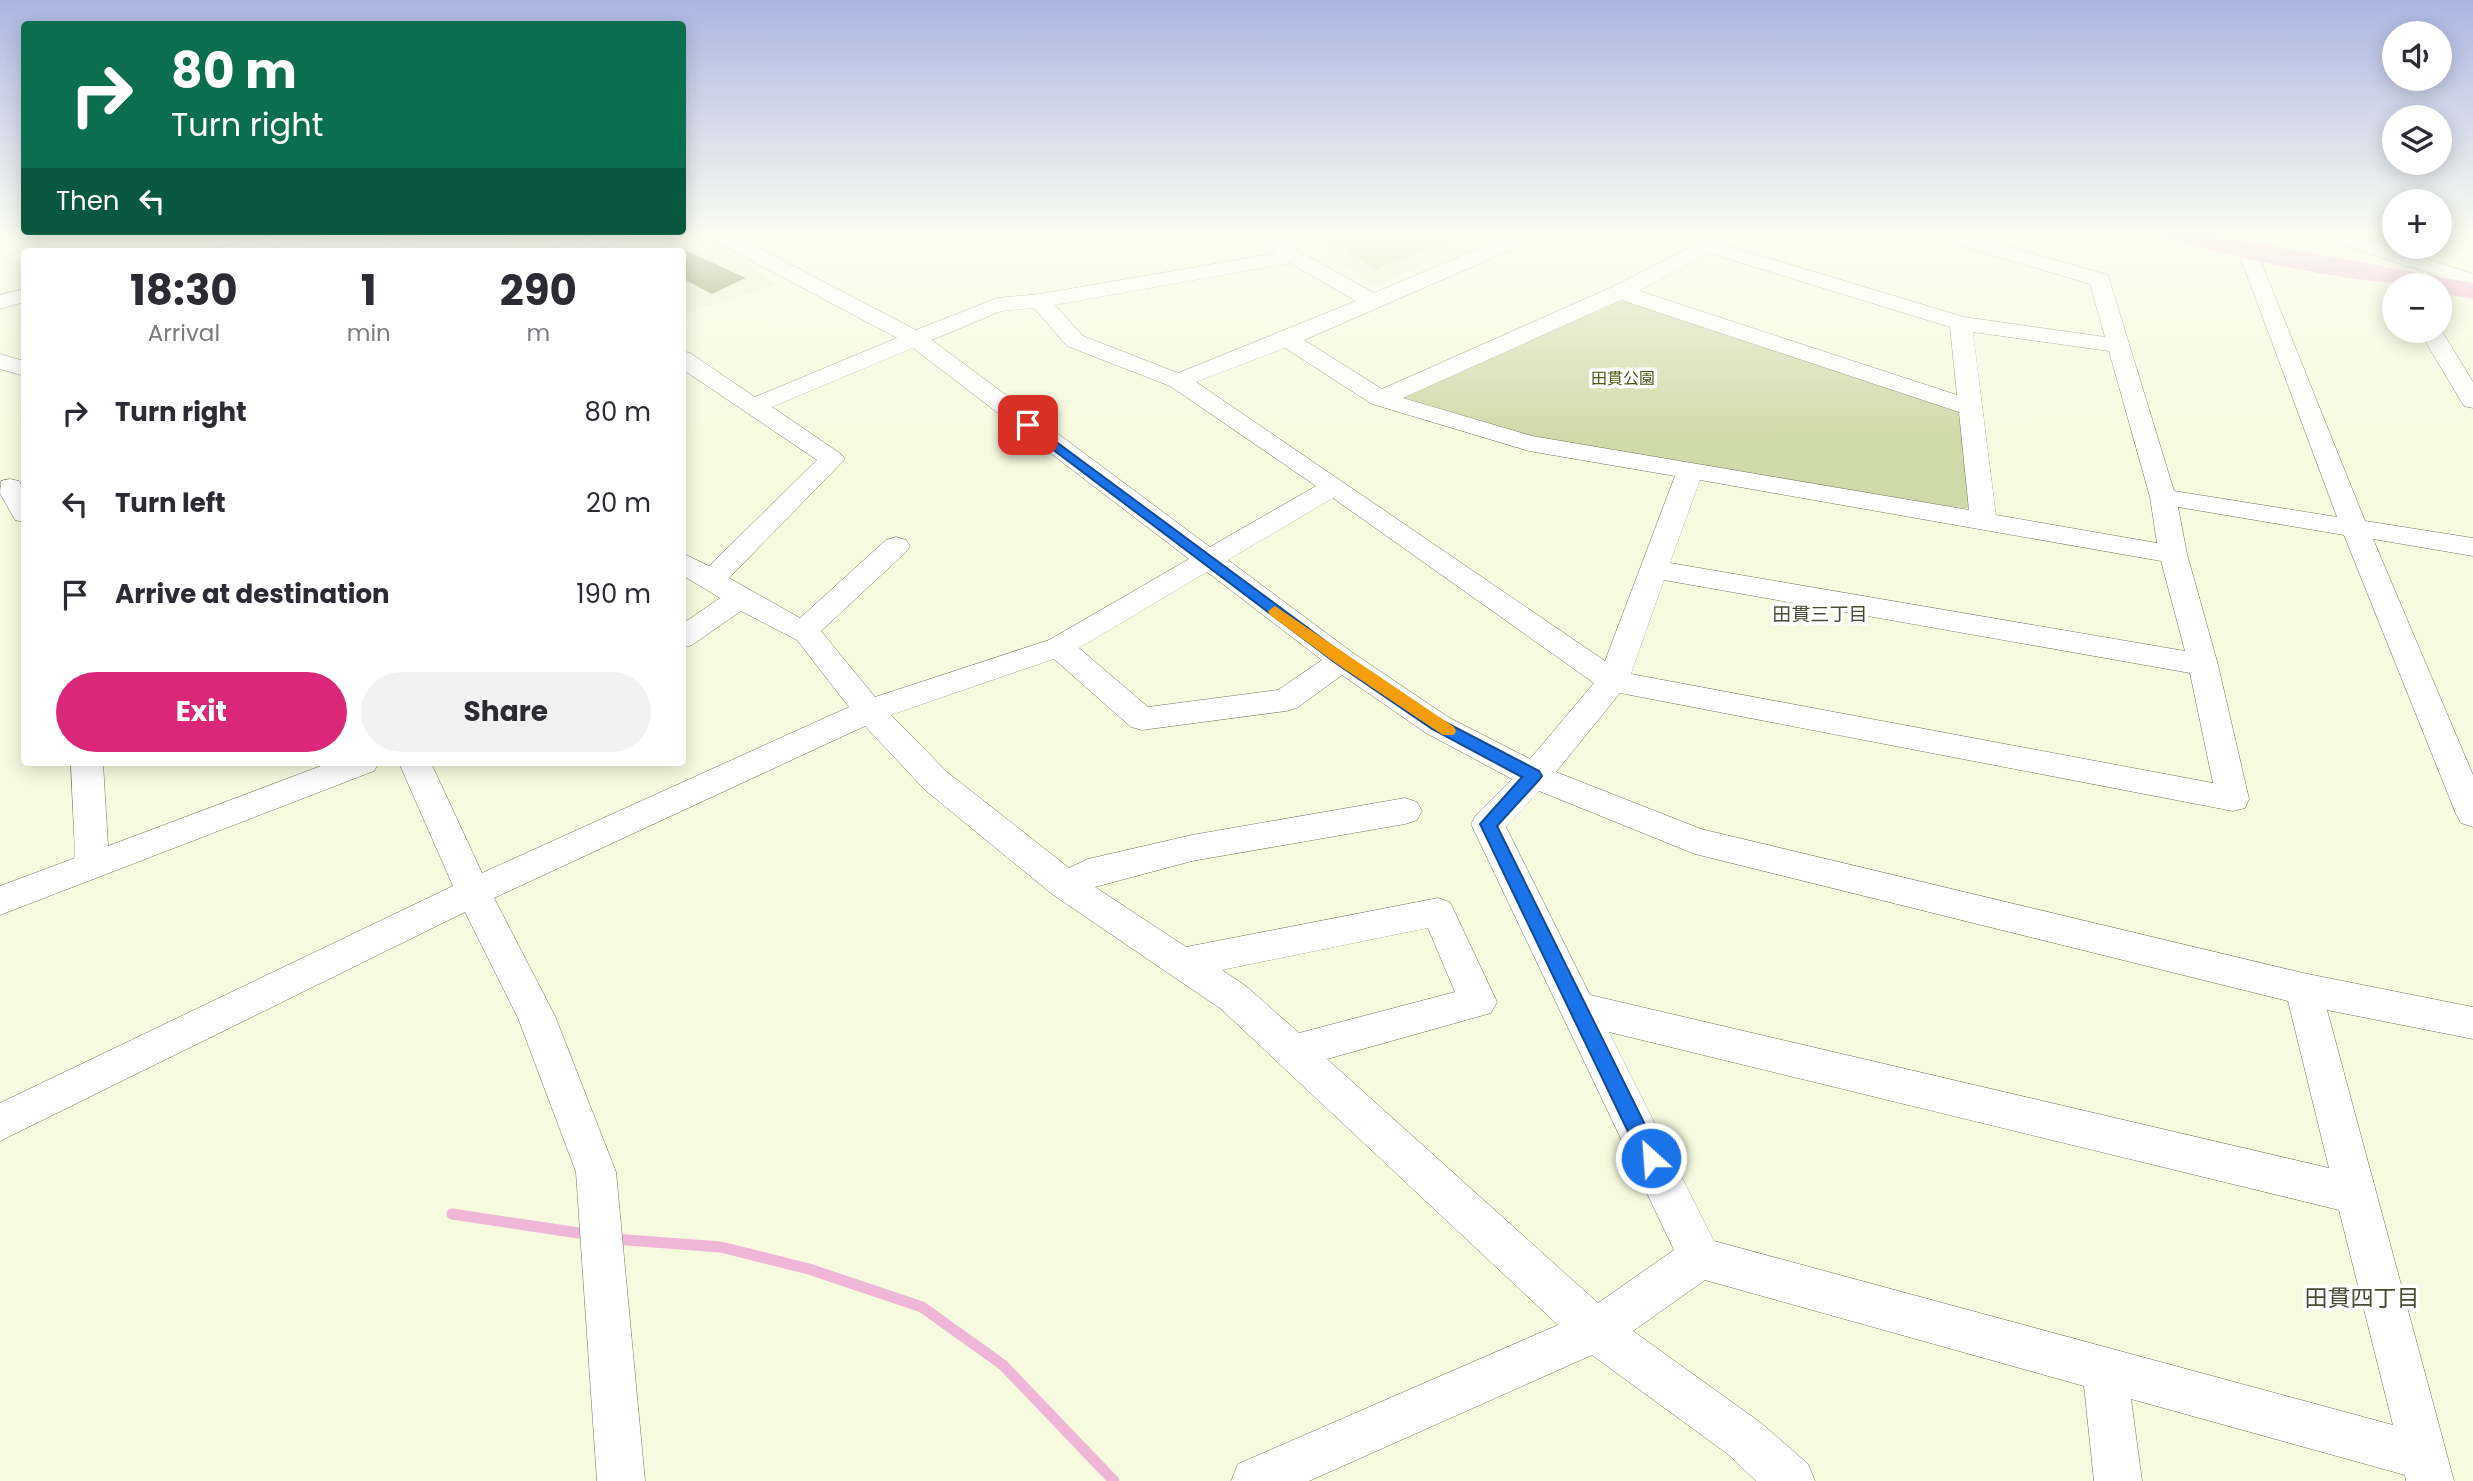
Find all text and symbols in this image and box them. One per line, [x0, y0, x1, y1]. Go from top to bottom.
map controls [2382, 21, 2452, 343]
button: sound [2382, 21, 2452, 91]
text: 80 m [171, 37, 297, 105]
icon: right [56, 49, 147, 140]
text: Turn right [171, 102, 323, 147]
button: layers [2382, 105, 2452, 175]
icon: left [133, 182, 171, 220]
text: Then [56, 183, 119, 219]
button: + [2382, 189, 2452, 259]
text: 18:30 [130, 261, 238, 320]
text: 1 [361, 261, 377, 320]
text: 290 [500, 261, 577, 320]
button: − [2382, 273, 2452, 343]
text: Arrival [148, 317, 220, 349]
text: min [347, 317, 391, 349]
text: m [527, 317, 550, 349]
park label: 田貫公園 [1591, 367, 1655, 390]
icon: right [56, 394, 94, 432]
text: Turn right [115, 394, 247, 430]
text: 80 m [585, 394, 651, 430]
pin [998, 395, 1058, 455]
icon: arrive [1009, 406, 1047, 444]
icon: left [56, 485, 94, 523]
text: Turn left [115, 485, 226, 521]
text: 20 m [586, 485, 651, 521]
icon: arrive [56, 576, 94, 614]
text: Arrive at destination [115, 576, 390, 612]
text: 190 m [576, 576, 651, 612]
district label: 田貫三丁目 [1772, 601, 1868, 628]
button: Exit [56, 672, 347, 752]
button: Share [361, 672, 651, 752]
position arrow [1614, 1121, 1688, 1195]
district label: 田貫四丁目 [2305, 1282, 2420, 1314]

